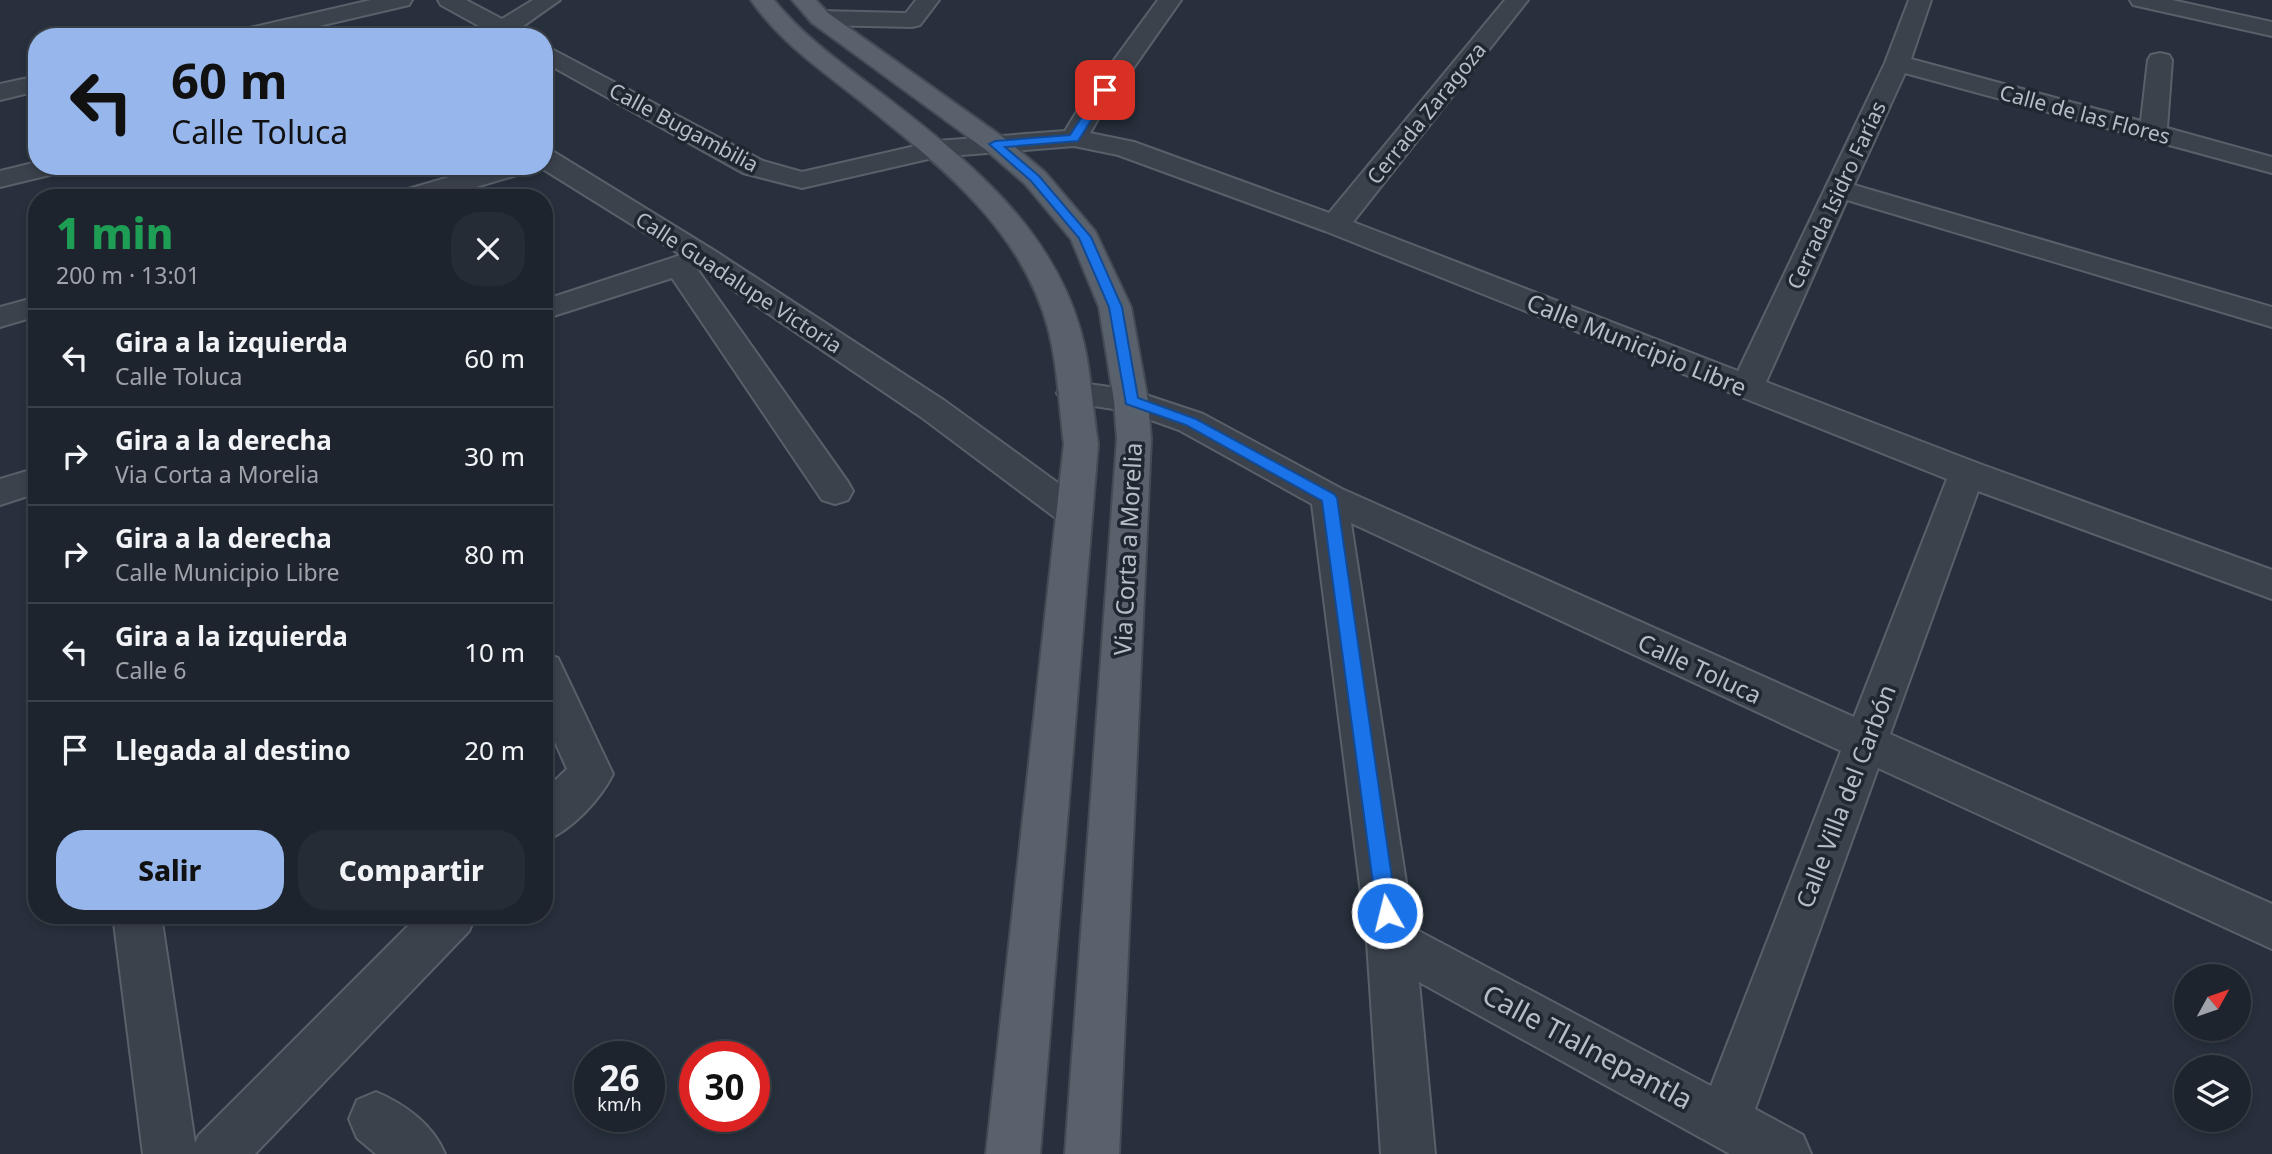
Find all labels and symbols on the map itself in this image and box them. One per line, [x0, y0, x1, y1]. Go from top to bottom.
street label: Cerrada Zaragoza [1360, 36, 1492, 190]
pin [1075, 60, 1135, 120]
street label: Calle Bugambilia [605, 76, 763, 178]
street label: Calle de las Flores [1997, 78, 2173, 150]
street label: Cerrada Isidro Farías [1780, 96, 1892, 294]
street label: Calle Guadalupe Victoria [630, 205, 848, 359]
street label: Calle Municipio Libre [1522, 285, 1752, 403]
street label: Via Corta a Morelia [1105, 442, 1149, 656]
street label: Calle Toluca [1633, 625, 1767, 711]
street label: Calle Villa del Carbón [1787, 680, 1903, 912]
position arrow [1350, 876, 1424, 950]
north arrow [2174, 964, 2250, 1041]
street label: Calle Tlalnepantla [1476, 975, 1700, 1117]
speed limit sign: 30 [679, 1041, 770, 1132]

